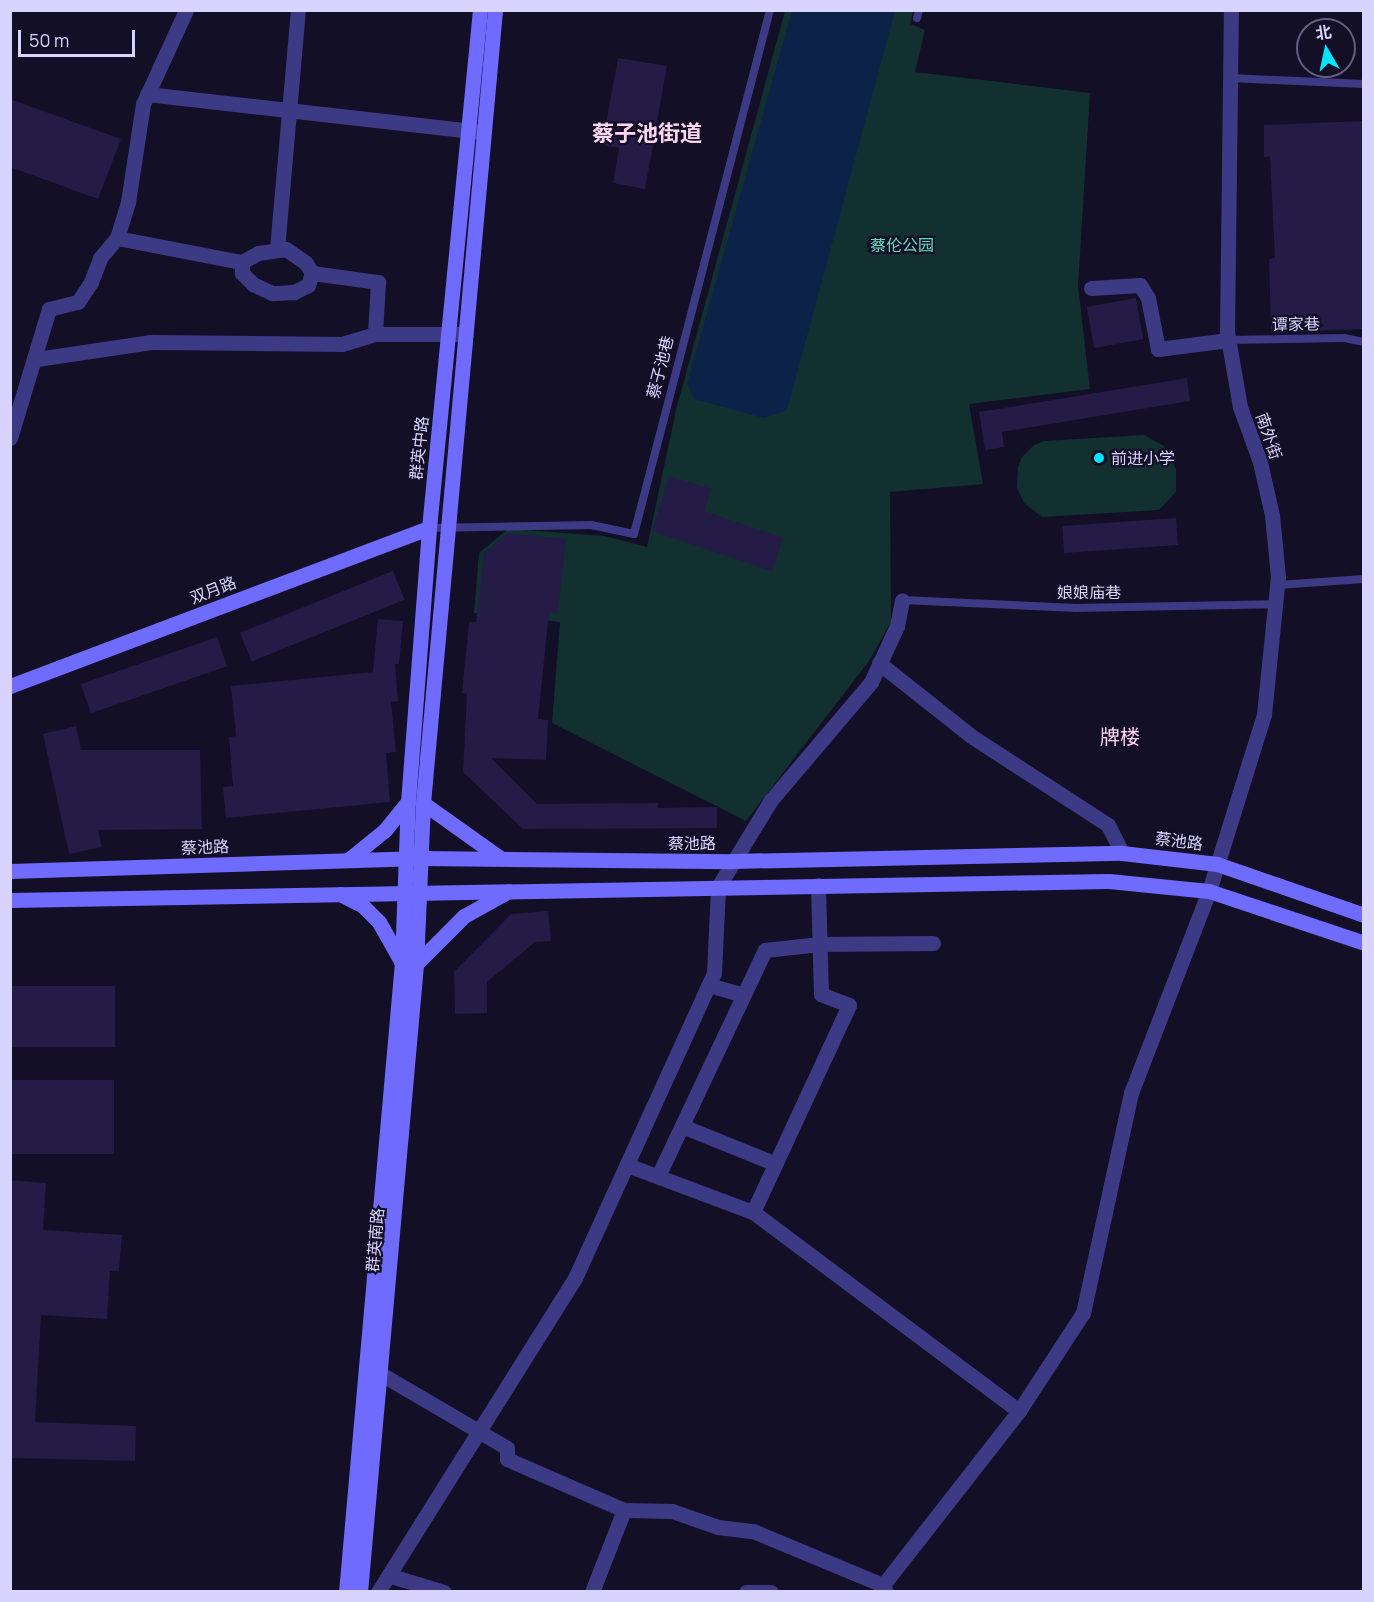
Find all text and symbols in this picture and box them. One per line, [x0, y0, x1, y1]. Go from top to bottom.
scale bar [21, 18, 138, 56]
north arrow [1296, 18, 1356, 78]
text: 北 [1314, 20, 1333, 44]
text: 50 m [29, 28, 69, 52]
district label: 蔡子池街道 [592, 121, 702, 147]
park label: 蔡伦公园 [870, 235, 934, 255]
street label: 谭家巷 [1272, 314, 1320, 334]
street label: 蔡子池巷 [643, 334, 677, 400]
street label: 南外街 [1252, 410, 1286, 462]
street label: 群英中路 [406, 415, 432, 481]
place label: 前进小学 [1111, 448, 1175, 468]
marker: 前进小学 [1092, 451, 1106, 465]
street label: 双月路 [187, 572, 239, 608]
street label: 娘娘庙巷 [1057, 582, 1121, 602]
district label: 牌楼 [1100, 724, 1140, 748]
street label: 蔡池路 [1154, 829, 1204, 853]
street label: 蔡池路 [668, 833, 716, 853]
street label: 蔡池路 [181, 837, 229, 857]
street label: 群英南路 [363, 1207, 387, 1273]

